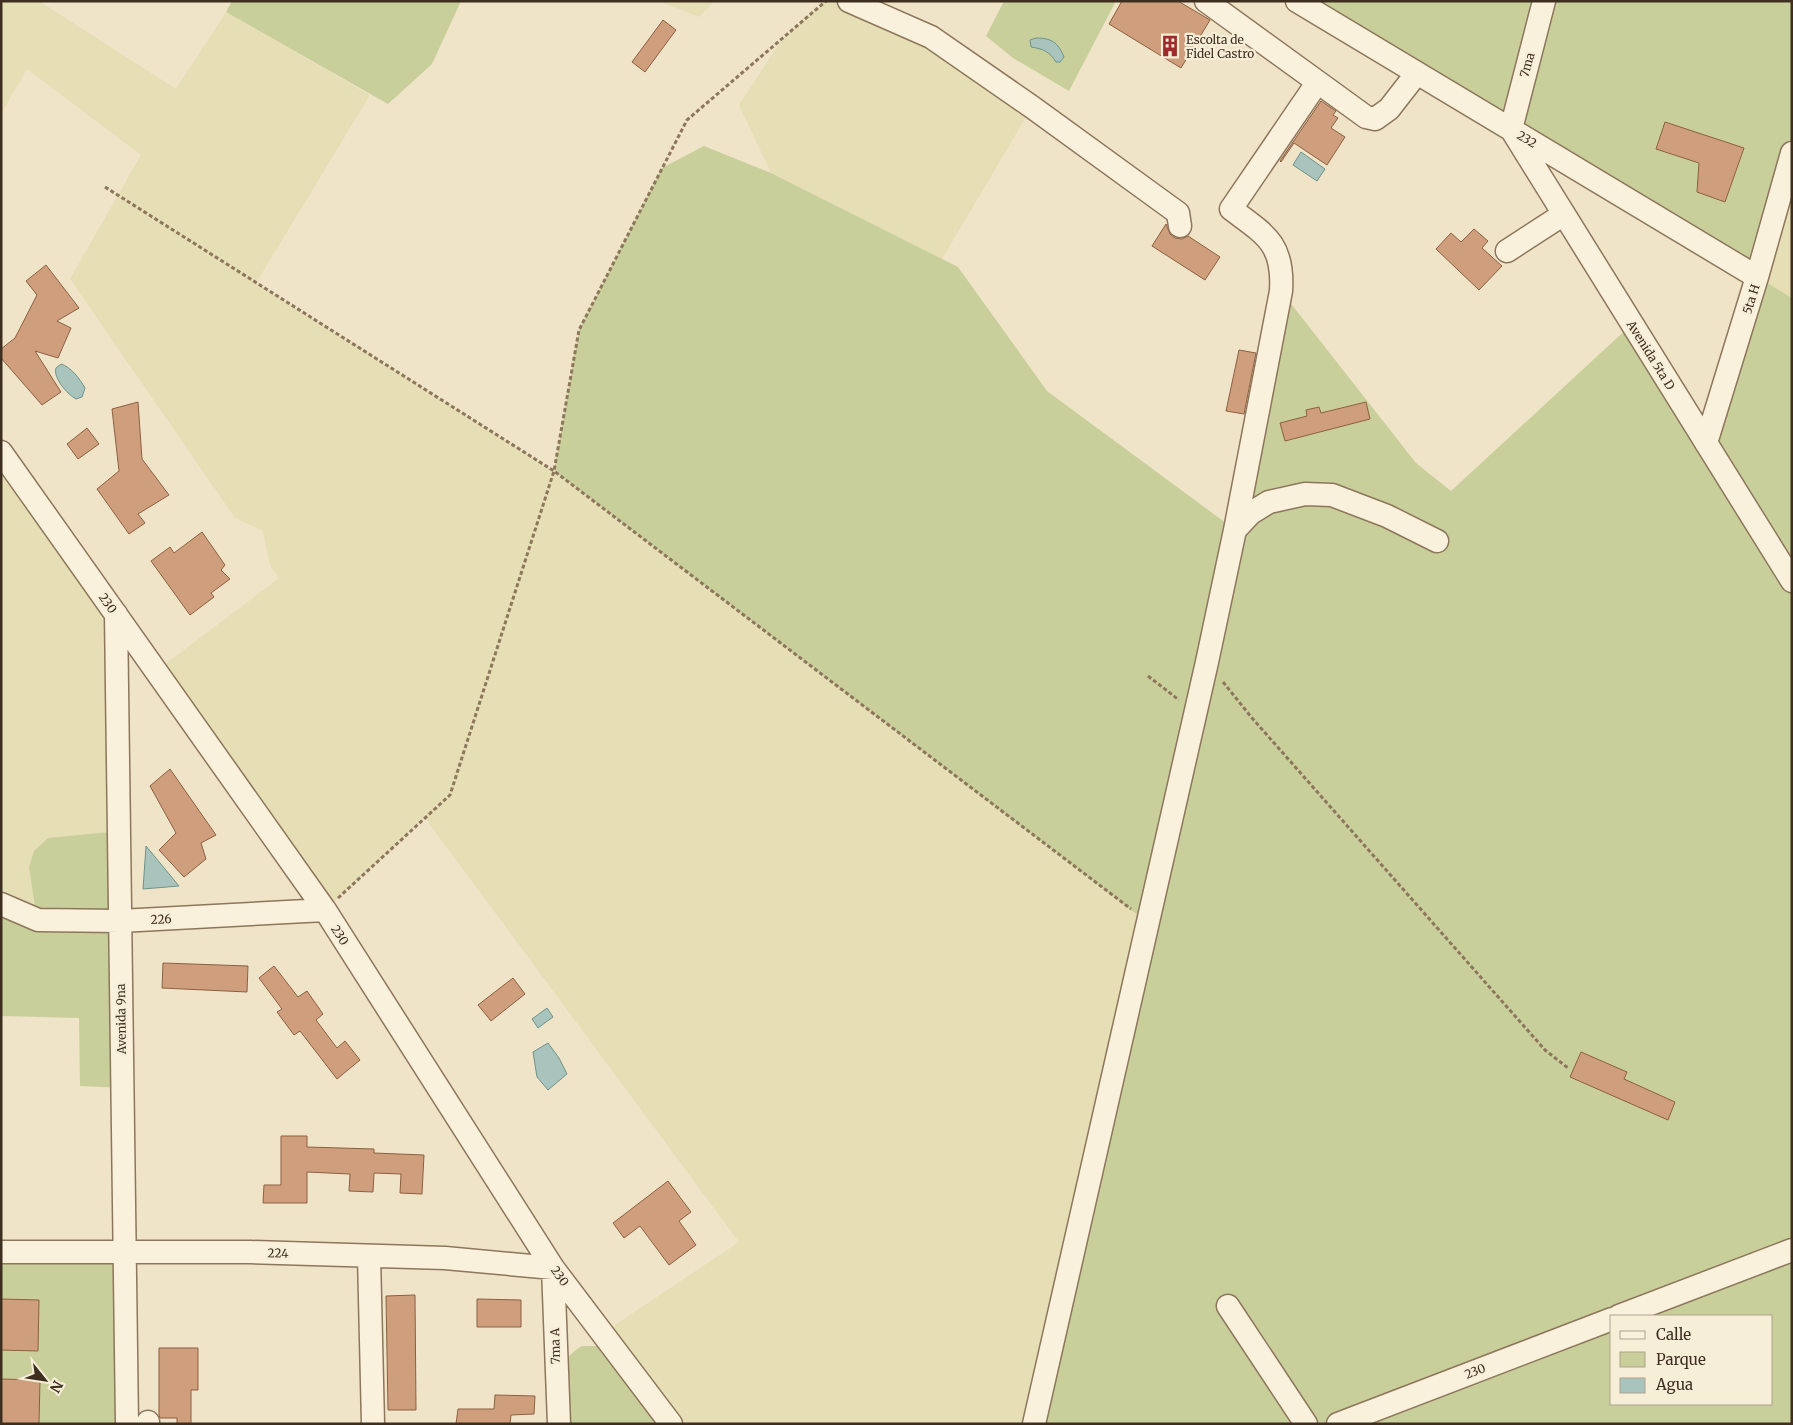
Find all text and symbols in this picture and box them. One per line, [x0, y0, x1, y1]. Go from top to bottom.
place label: Escolta de Fidel Castro [1186, 32, 1254, 61]
building icon: Escolta de Fidel Castro [1157, 33, 1183, 59]
street label: 7ma [1517, 50, 1538, 79]
street label: 232 [1514, 127, 1540, 151]
street label: 5ta H [1739, 282, 1763, 316]
street label: Avenida 5ta D [1623, 317, 1678, 392]
street label: 230 [96, 590, 120, 616]
street label: 226 [150, 911, 172, 927]
street label: 230 [328, 922, 352, 948]
street label: Avenida 9na [113, 983, 129, 1055]
street label: 224 [267, 1245, 289, 1261]
street label: 230 [548, 1263, 572, 1289]
legend [1610, 1315, 1773, 1405]
text: Calle [1656, 1325, 1691, 1344]
street label: 7ma A [547, 1327, 563, 1364]
text: Parque [1656, 1350, 1706, 1369]
north arrow [20, 1355, 70, 1405]
street label: 230 [1462, 1360, 1488, 1382]
text: Agua [1655, 1375, 1693, 1394]
text: N [46, 1377, 67, 1396]

